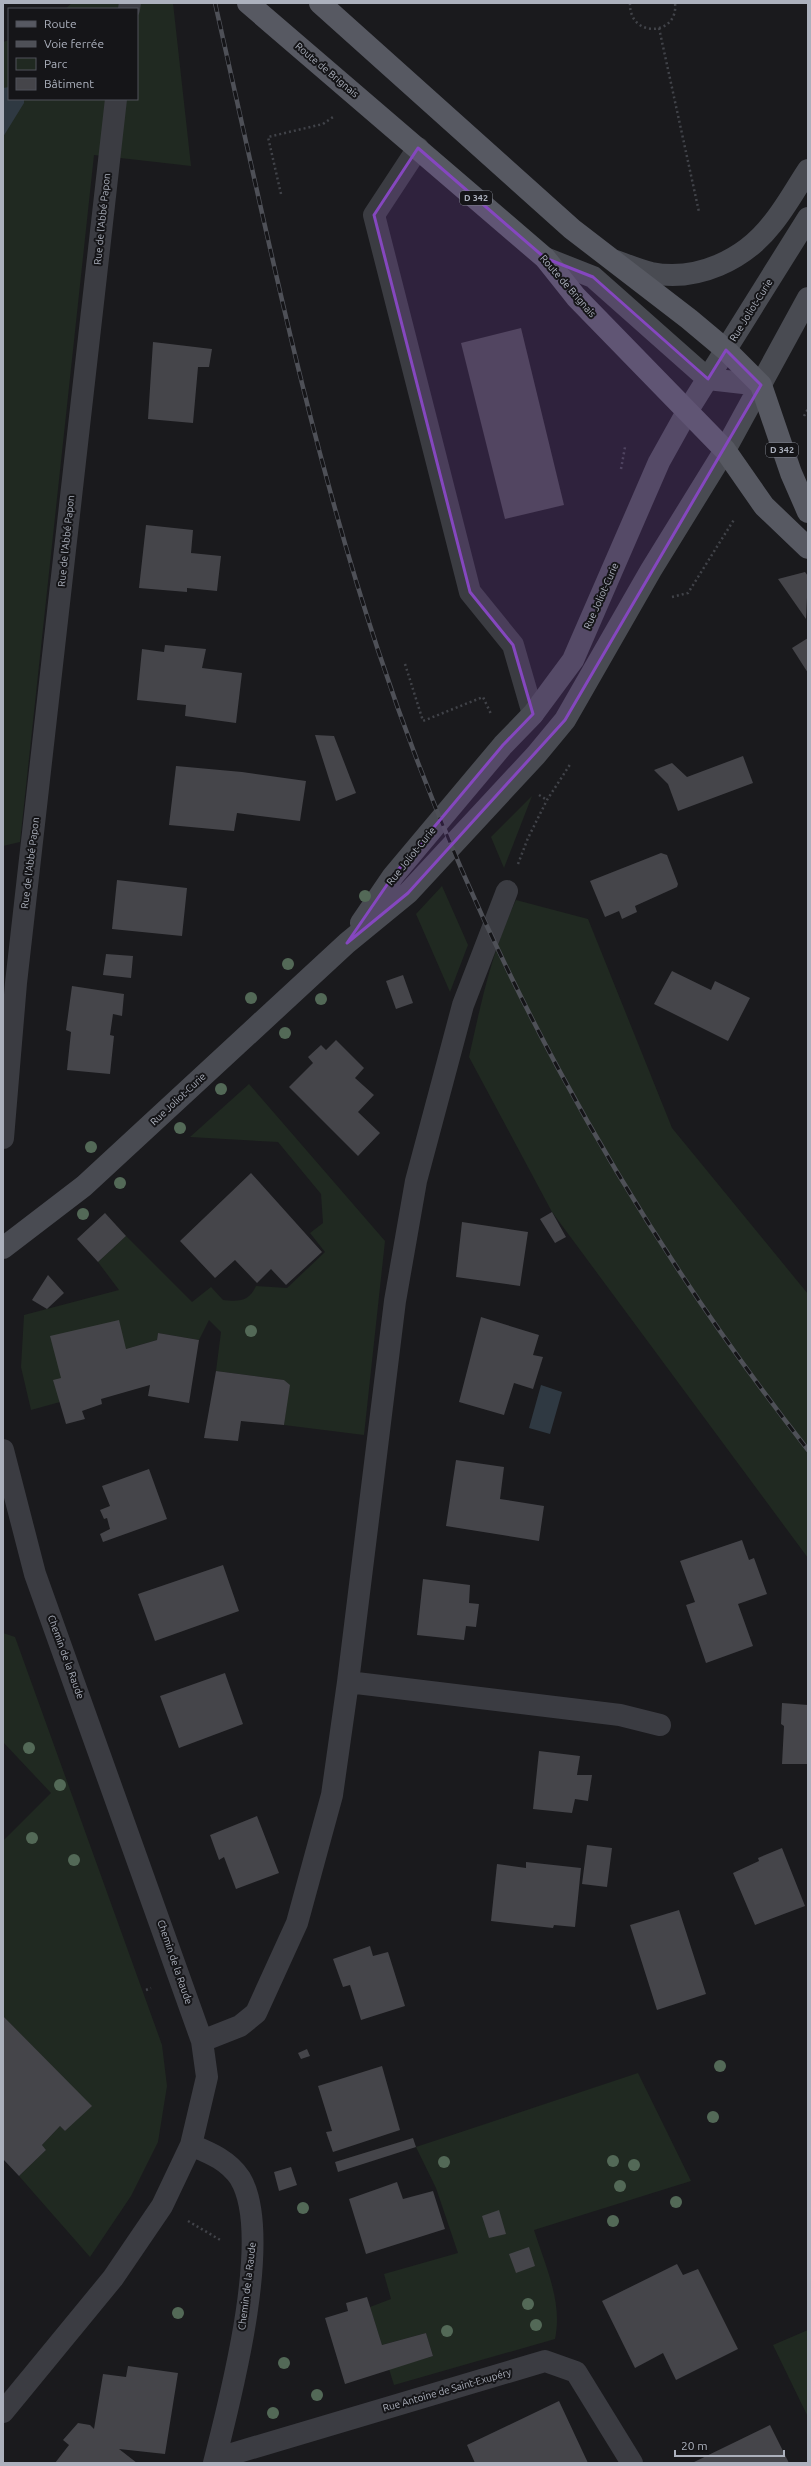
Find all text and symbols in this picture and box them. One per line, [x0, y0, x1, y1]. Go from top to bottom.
legend [8, 8, 138, 100]
text: Route [44, 17, 77, 30]
text: Voie ferrée [44, 37, 104, 50]
street label: Route de Brignais [293, 40, 361, 100]
text: Parc [44, 57, 68, 70]
text: Bâtiment [44, 77, 94, 90]
street label: Rue de l'Abbé Papon [92, 173, 112, 265]
road number: D 342 [460, 191, 492, 205]
street label: Route de Brignais [538, 253, 598, 319]
street label: Rue Joliot-Curie [727, 277, 775, 343]
road number: D 342 [766, 443, 798, 457]
street label: Rue de l'Abbé Papon [56, 495, 76, 587]
street label: Rue Joliot-Curie [581, 561, 621, 631]
street label: Rue de l'Abbé Papon [19, 817, 41, 909]
street label: Rue Joliot-Curie [384, 825, 438, 887]
street label: Rue Joliot-Curie [148, 1071, 208, 1127]
street label: Chemin de la Raude [46, 1613, 86, 1701]
street label: Chemin de la Raude [155, 1918, 195, 2006]
street label: Chemin de la Raude [236, 2241, 258, 2331]
street label: Rue Antoine de Saint-Exupéry [382, 2366, 513, 2414]
scale bar [675, 2432, 784, 2458]
text: 20 m [681, 2439, 708, 2452]

